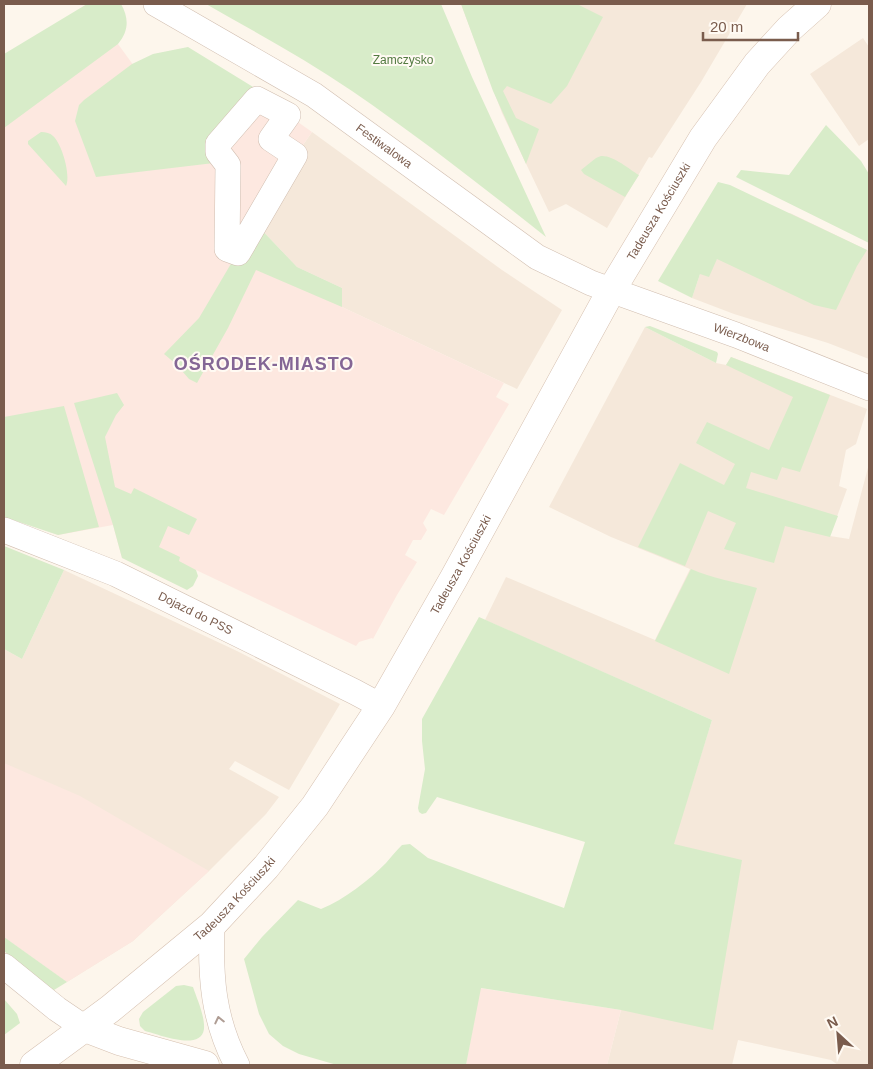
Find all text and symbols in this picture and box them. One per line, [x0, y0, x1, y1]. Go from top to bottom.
scale bar [703, 10, 798, 42]
text: 20 m [710, 18, 743, 35]
park label: Zamczysko [373, 53, 434, 67]
street label: Festiwalowa [353, 121, 415, 171]
street label: Tadeusza Kościuszki [624, 160, 693, 263]
street label: Wierzbowa [711, 320, 772, 355]
district label: OŚRODEK-MIASTO [174, 353, 354, 374]
street label: Tadeusza Kościuszki [428, 513, 494, 617]
street label: Dojazd do PSS [156, 589, 235, 638]
street label: Tadeusza Kościuszki [191, 854, 278, 944]
north arrow [813, 1009, 863, 1059]
text: N [824, 1013, 840, 1032]
one-way arrow [214, 1016, 225, 1025]

